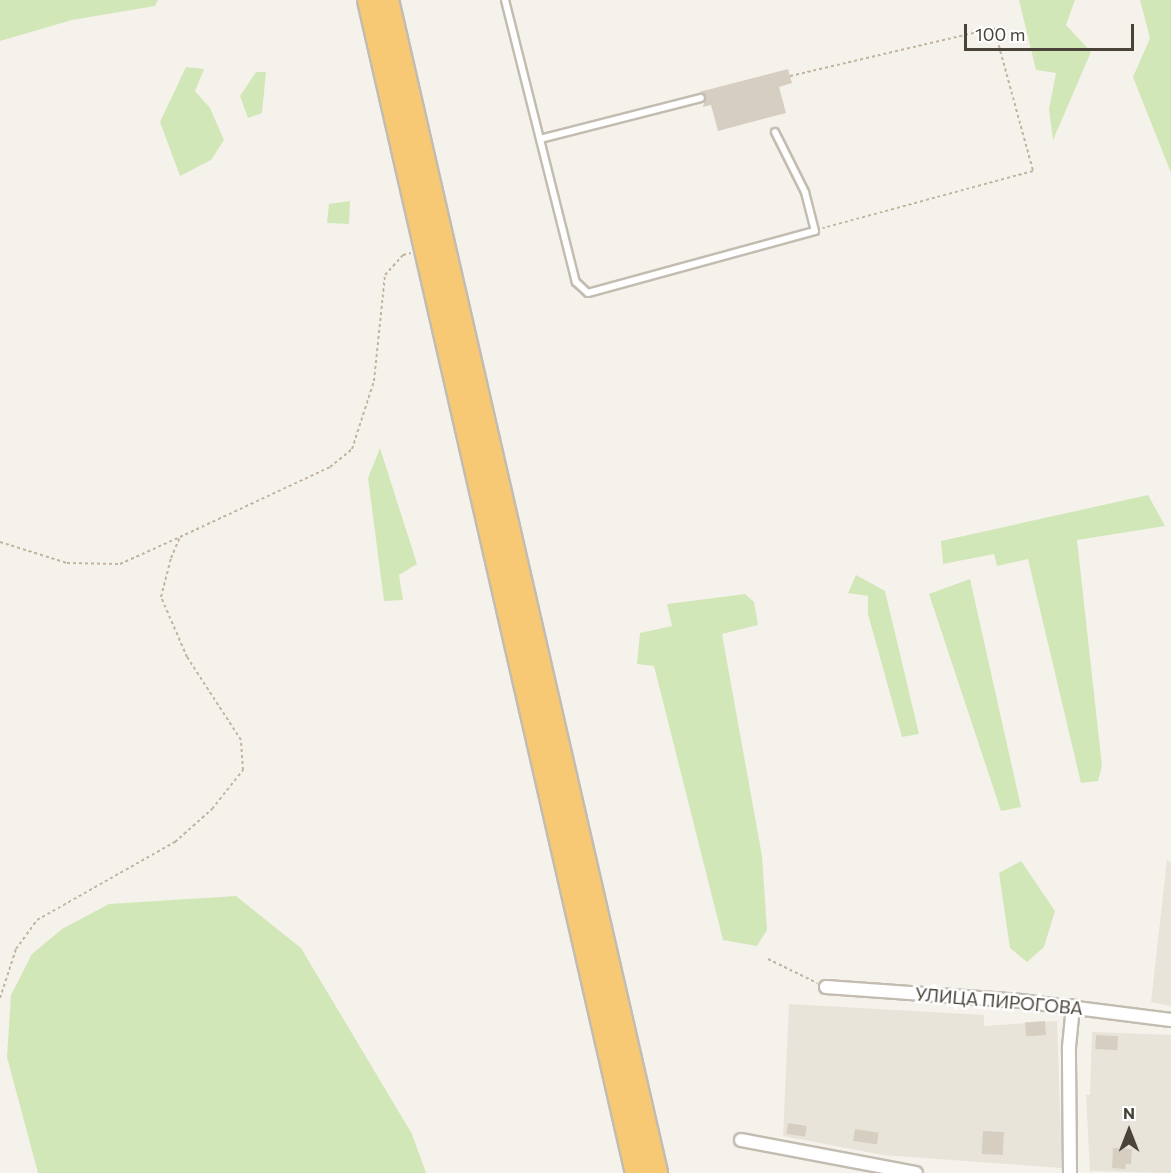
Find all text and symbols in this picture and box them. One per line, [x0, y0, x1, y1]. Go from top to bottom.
scale bar [967, 12, 1136, 50]
text: 100 m [975, 23, 1025, 45]
street label: УЛИЦА ПИРОГОВА [914, 983, 1084, 1019]
north arrow [1099, 1101, 1159, 1161]
text: N [1123, 1103, 1135, 1122]

